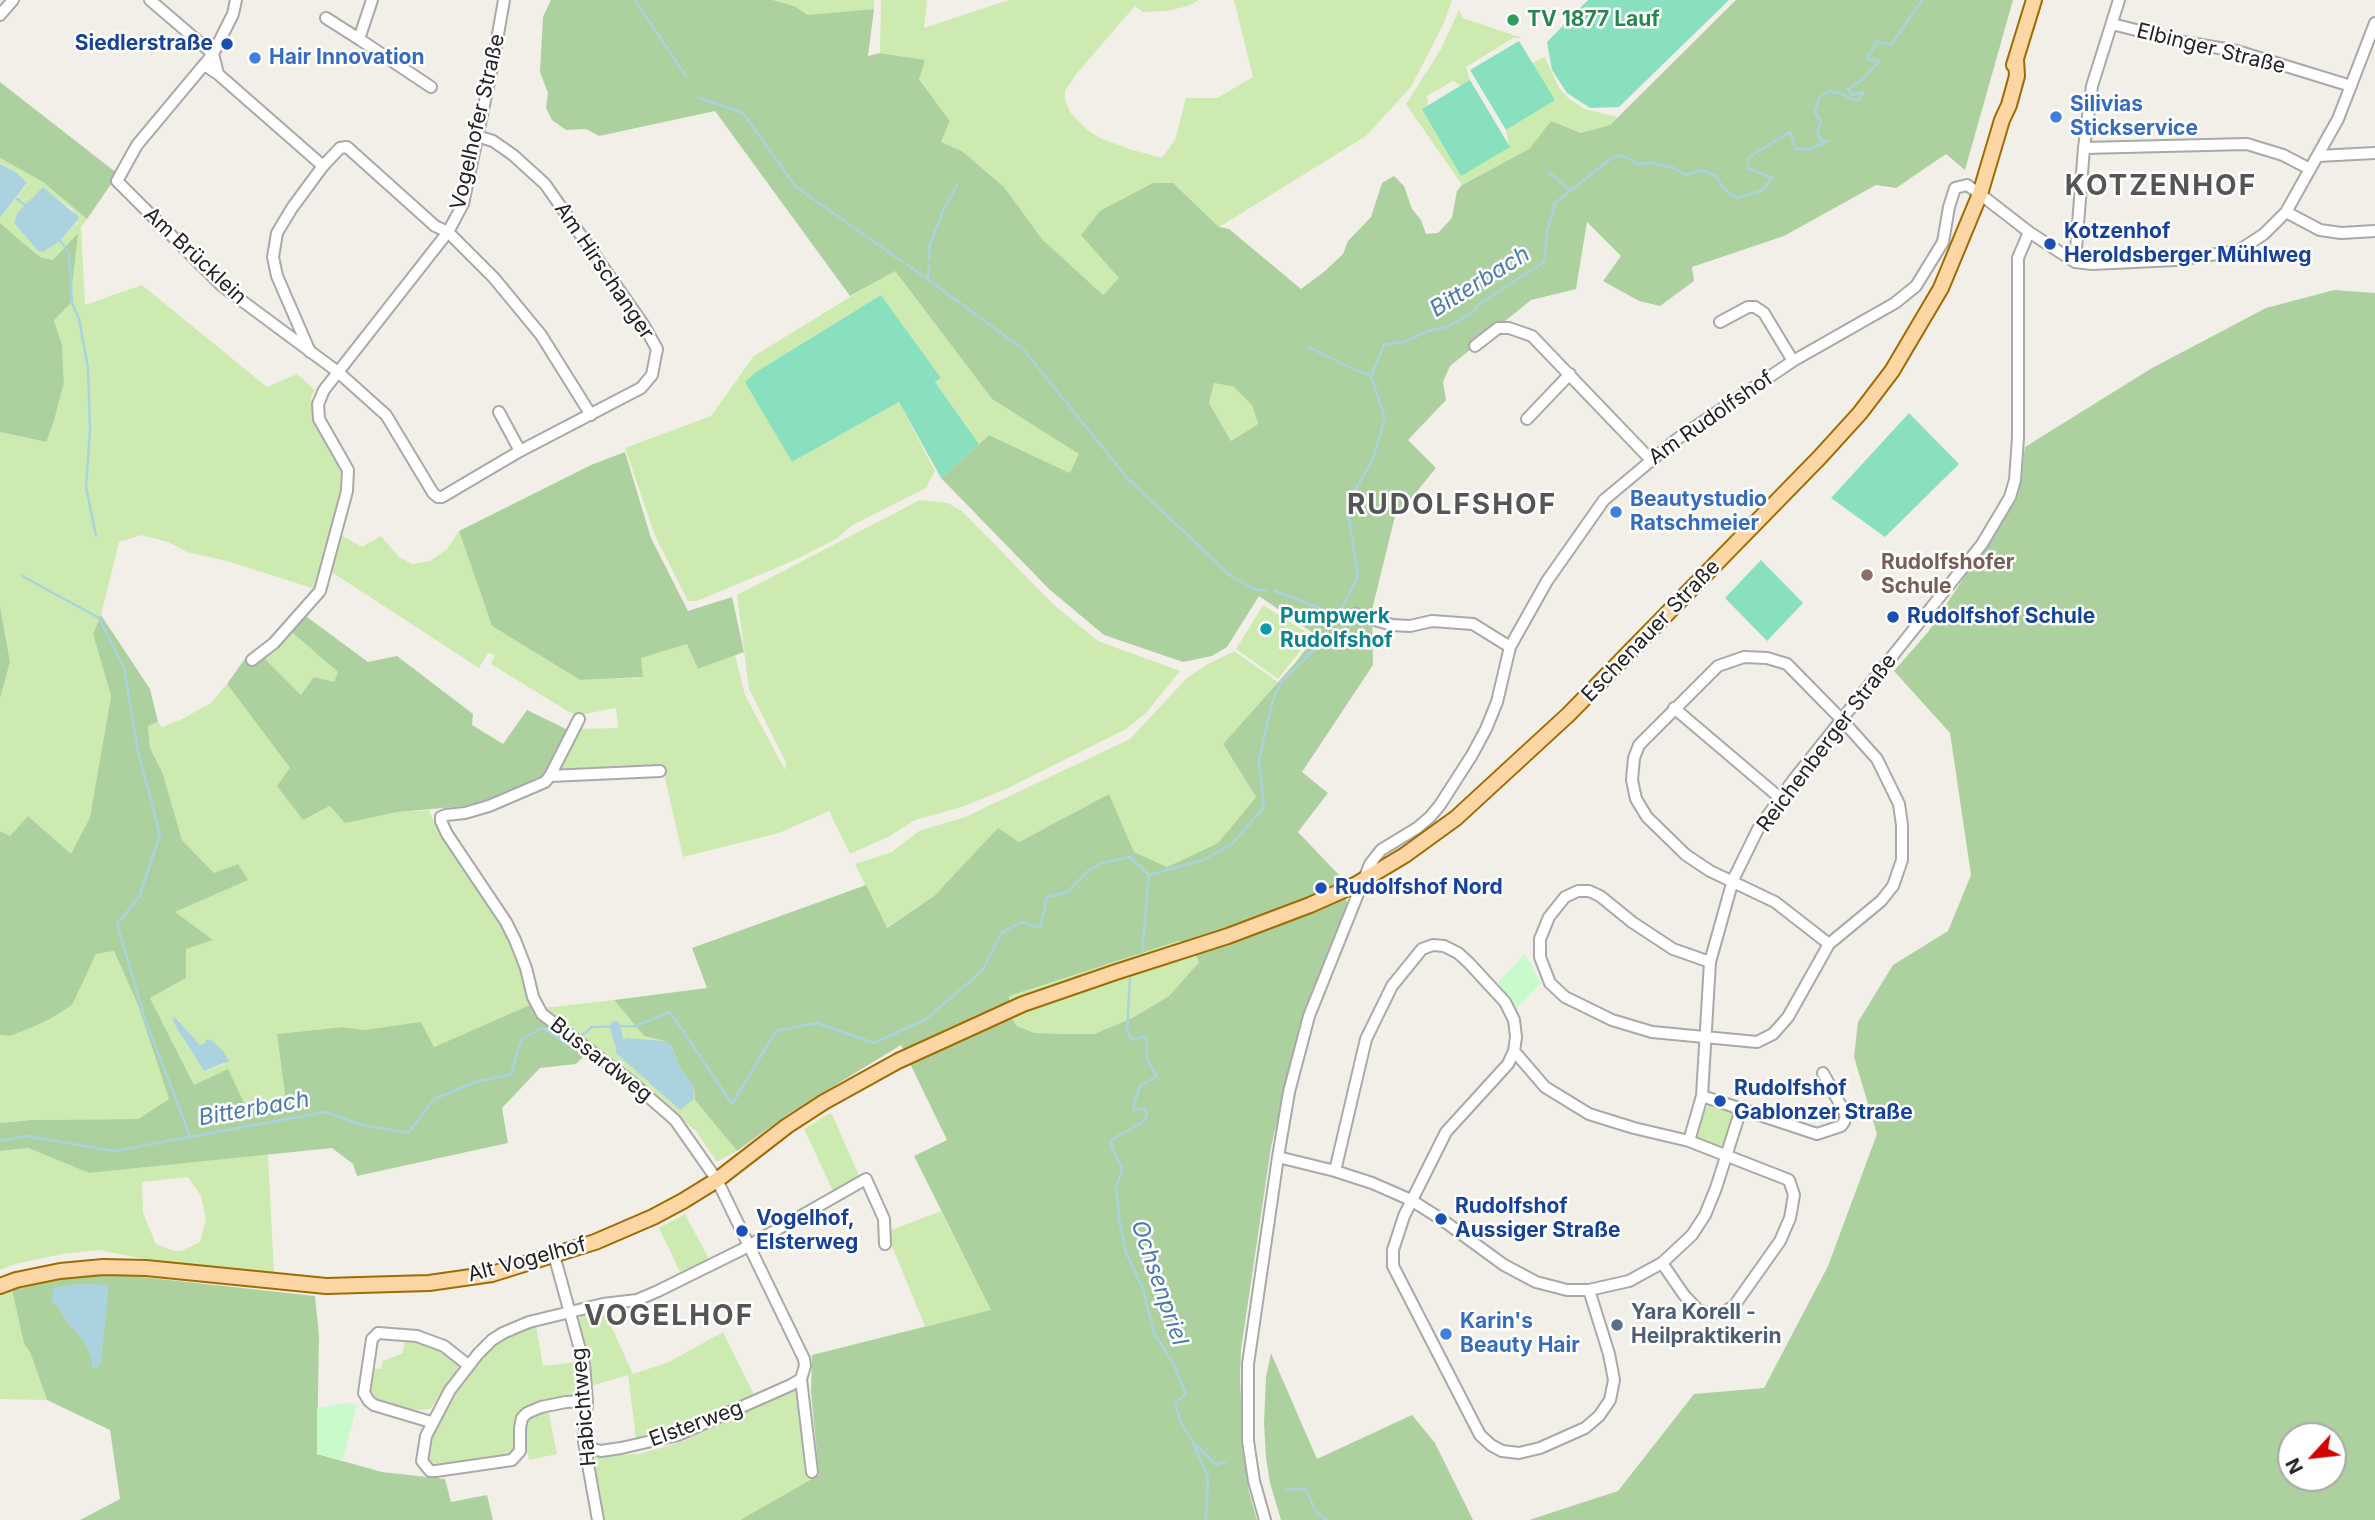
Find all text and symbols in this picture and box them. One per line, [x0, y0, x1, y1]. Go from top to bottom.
place label: TV 1877 Lauf [1527, 7, 1660, 33]
marker: TV 1877 Lauf [1505, 12, 1521, 28]
street label: Elbinger Straße [2134, 18, 2288, 80]
place label: Siedlerstraße [75, 31, 213, 57]
street label: Vogelhofer Straße [446, 32, 510, 212]
marker: Siedlerstraße [219, 36, 235, 52]
place label: Hair Innovation [269, 45, 425, 71]
marker: Hair Innovation [247, 50, 263, 66]
place label: Silivias Stickservice [2070, 92, 2198, 142]
marker: Silivias Stickservice [2048, 109, 2064, 125]
district label: KOTZENHOF [2066, 170, 2256, 204]
street label: Am Hirschanger [549, 198, 659, 344]
street label: Am Brücklein [138, 202, 252, 310]
place label: Kotzenhof Heroldsberger Mühlweg [2064, 219, 2312, 269]
marker: Kotzenhof Heroldsberger Mühlweg [2042, 236, 2058, 252]
water label: Bitterbach [1425, 241, 1535, 323]
street label: Am Rudolfshof [1644, 366, 1778, 470]
place label: Beautystudio Ratschmeier [1630, 487, 1767, 537]
district label: RUDOLFSHOF [1348, 489, 1556, 523]
marker: Beautystudio Ratschmeier [1608, 504, 1624, 520]
place label: Rudolfshofer Schule [1881, 550, 2014, 600]
street label: Eschenauer Straße [1577, 555, 1725, 707]
marker: Rudolfshofer Schule [1859, 567, 1875, 583]
place label: Pumpwerk Rudolfshof [1280, 604, 1393, 654]
place label: Rudolfshof Schule [1907, 604, 2095, 630]
marker: Rudolfshof Schule [1885, 609, 1901, 625]
marker: Pumpwerk Rudolfshof [1258, 621, 1274, 637]
street label: Reichenberger Straße [1752, 649, 1902, 837]
place label: Rudolfshof Nord [1335, 875, 1503, 901]
marker: Rudolfshof Nord [1313, 880, 1329, 896]
street label: Bussardweg [545, 1012, 657, 1108]
place label: Rudolfshof Gablonzer Straße [1734, 1076, 1913, 1126]
water label: Bitterbach [196, 1086, 312, 1132]
marker: Rudolfshof Gablonzer Straße [1712, 1093, 1728, 1109]
place label: Rudolfshof Aussiger Straße [1455, 1194, 1620, 1244]
place label: Vogelhof, Elsterweg [756, 1206, 858, 1256]
marker: Rudolfshof Aussiger Straße [1433, 1211, 1449, 1227]
water label: Ochsenpriel [1125, 1217, 1193, 1349]
marker: Vogelhof, Elsterweg [734, 1223, 750, 1239]
street label: Alt Vogelhof [465, 1232, 589, 1288]
district label: VOGELHOF [585, 1300, 753, 1334]
place label: Yara Korell - Heilpraktikerin [1631, 1300, 1782, 1350]
place label: Karin's Beauty Hair [1460, 1309, 1580, 1359]
marker: Yara Korell - Heilpraktikerin [1609, 1317, 1625, 1333]
marker: Karin's Beauty Hair [1438, 1326, 1454, 1342]
street label: Habichtweg [566, 1347, 602, 1467]
street label: Elsterweg [646, 1395, 746, 1453]
north arrow [2277, 1422, 2347, 1492]
text: N [2281, 1454, 2308, 1478]

